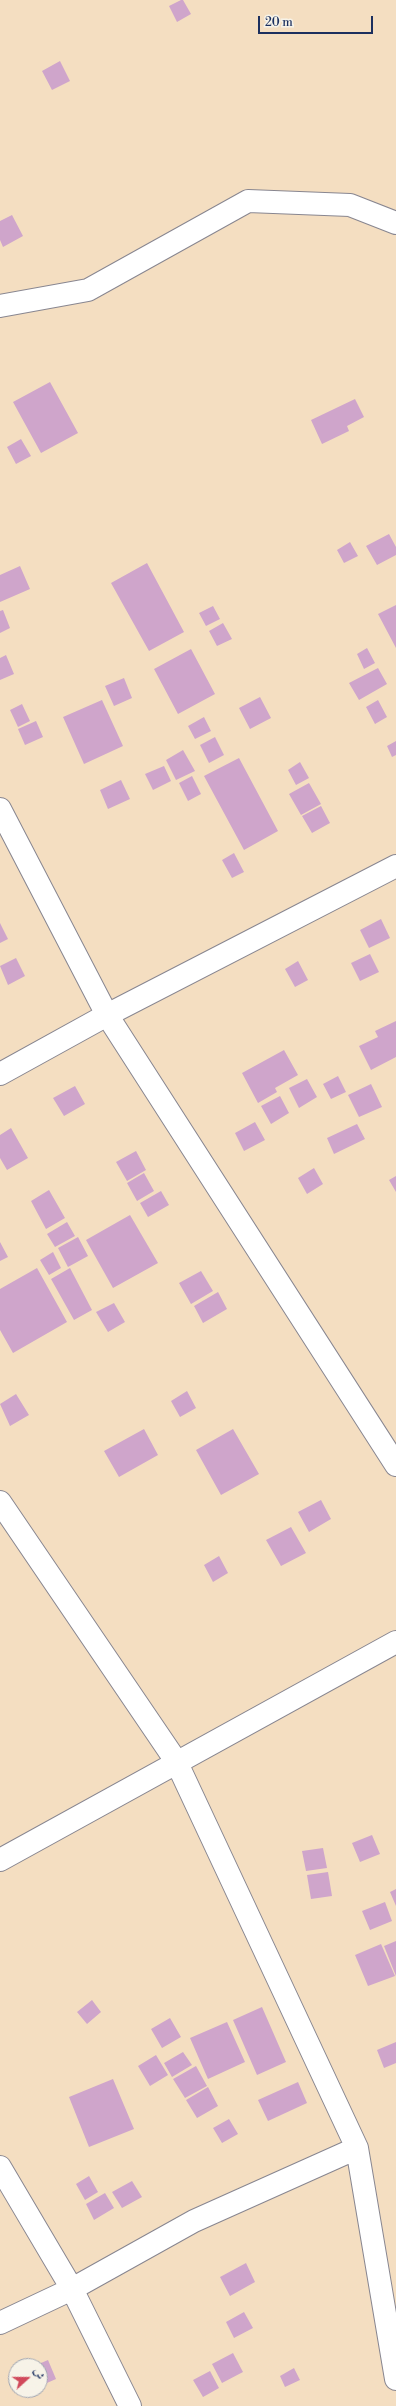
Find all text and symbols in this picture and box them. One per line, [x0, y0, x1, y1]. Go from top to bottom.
scale bar [260, 8, 375, 34]
text: 20 m [265, 15, 293, 30]
north arrow [8, 2358, 48, 2398]
text: ش [30, 2366, 47, 2382]

